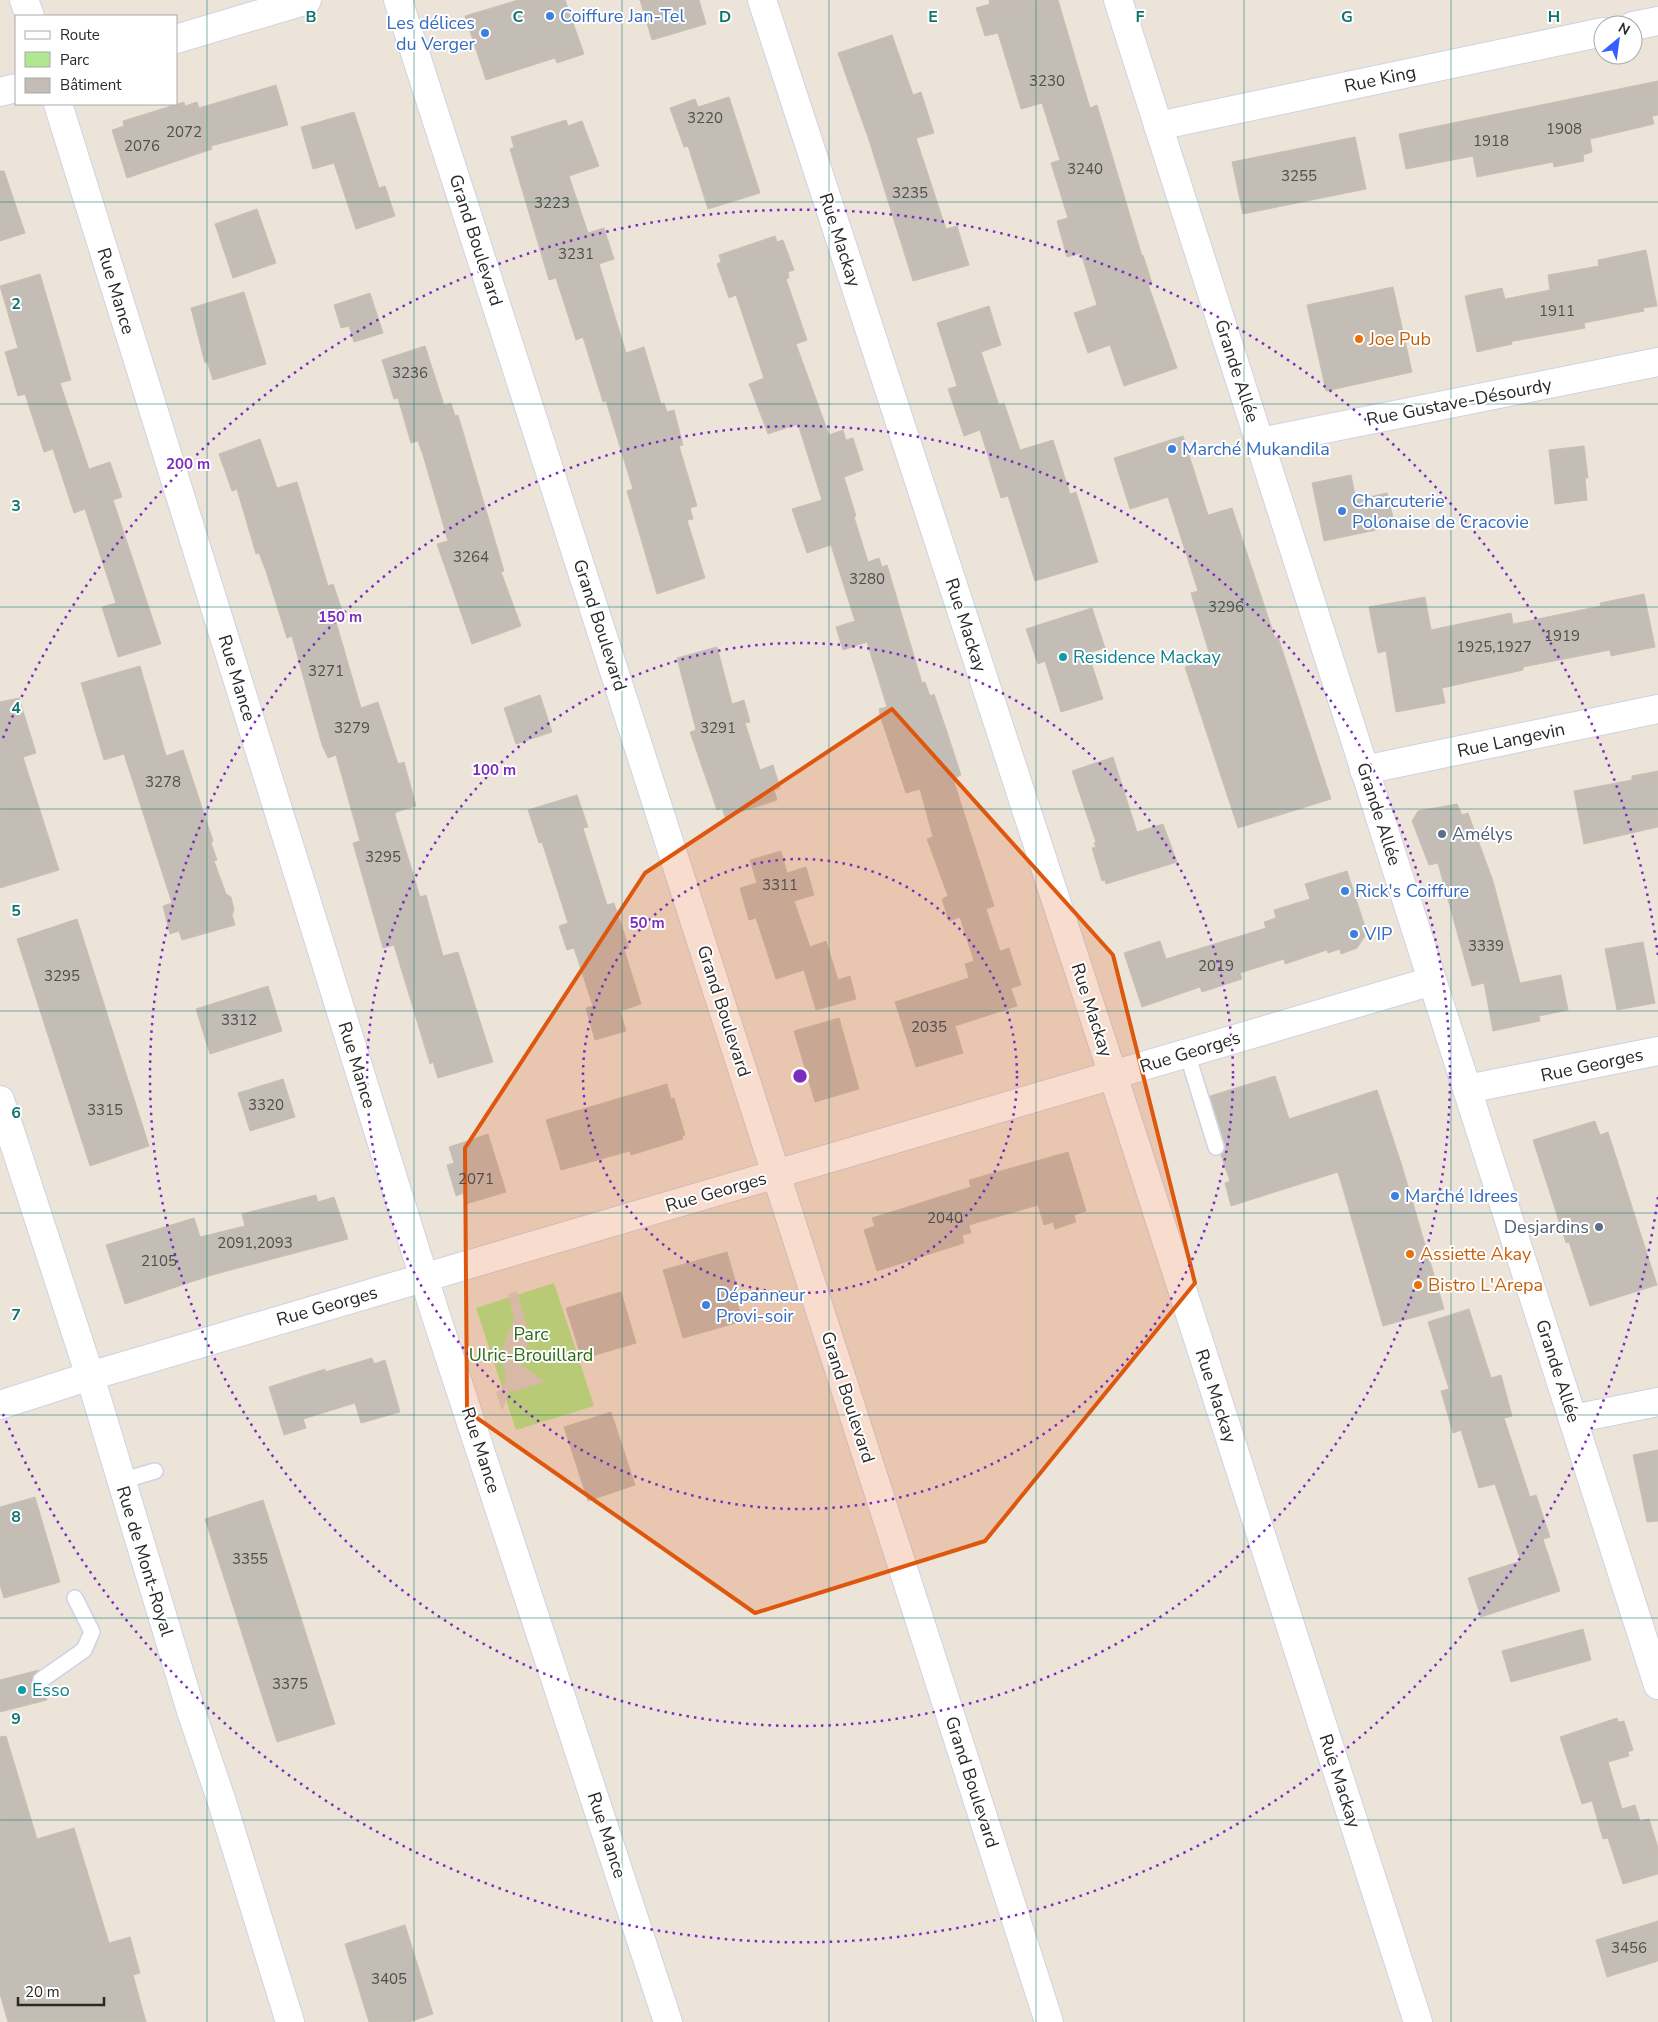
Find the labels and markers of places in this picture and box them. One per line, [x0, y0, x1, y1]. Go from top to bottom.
place label: Coiffure Jan-Tel [560, 4, 685, 28]
marker: Coiffure Jan-Tel [544, 10, 556, 22]
place label: Les délices du Verger [386, 11, 476, 56]
marker: Les délices du Verger [479, 27, 491, 39]
place label: Joe Pub [1368, 327, 1431, 351]
marker: Joe Pub [1353, 333, 1365, 345]
place label: Marché Mukandila [1182, 437, 1330, 461]
marker: Marché Mukandila [1166, 443, 1178, 455]
place label: Charcuterie Polonaise de Cracovie [1352, 489, 1529, 534]
marker: Charcuterie Polonaise de Cracovie [1336, 505, 1348, 517]
place label: Residence Mackay [1073, 645, 1222, 669]
marker: Residence Mackay [1057, 651, 1069, 663]
place label: Amélys [1452, 822, 1513, 846]
marker: Amélys [1436, 828, 1448, 840]
place label: Rick's Coiffure [1355, 879, 1469, 903]
marker: Rick's Coiffure [1339, 885, 1351, 897]
place label: VIP [1363, 922, 1392, 946]
marker: VIP [1348, 928, 1360, 940]
centre of rings [791, 1067, 809, 1085]
place label: Marché Idrees [1405, 1184, 1518, 1208]
marker: Marché Idrees [1389, 1190, 1401, 1202]
place label: Desjardins [1504, 1215, 1589, 1239]
marker: Desjardins [1593, 1221, 1605, 1233]
place label: Assiette Akay [1420, 1242, 1532, 1266]
marker: Assiette Akay [1404, 1248, 1416, 1260]
place label: Bistro L'Arepa [1428, 1273, 1543, 1297]
marker: Bistro L'Arepa [1412, 1279, 1424, 1291]
place label: Dépanneur Provi-soir [716, 1283, 806, 1328]
marker: Dépanneur Provi-soir [700, 1299, 712, 1311]
place label: Esso [32, 1678, 70, 1702]
marker: Esso [16, 1684, 28, 1696]

